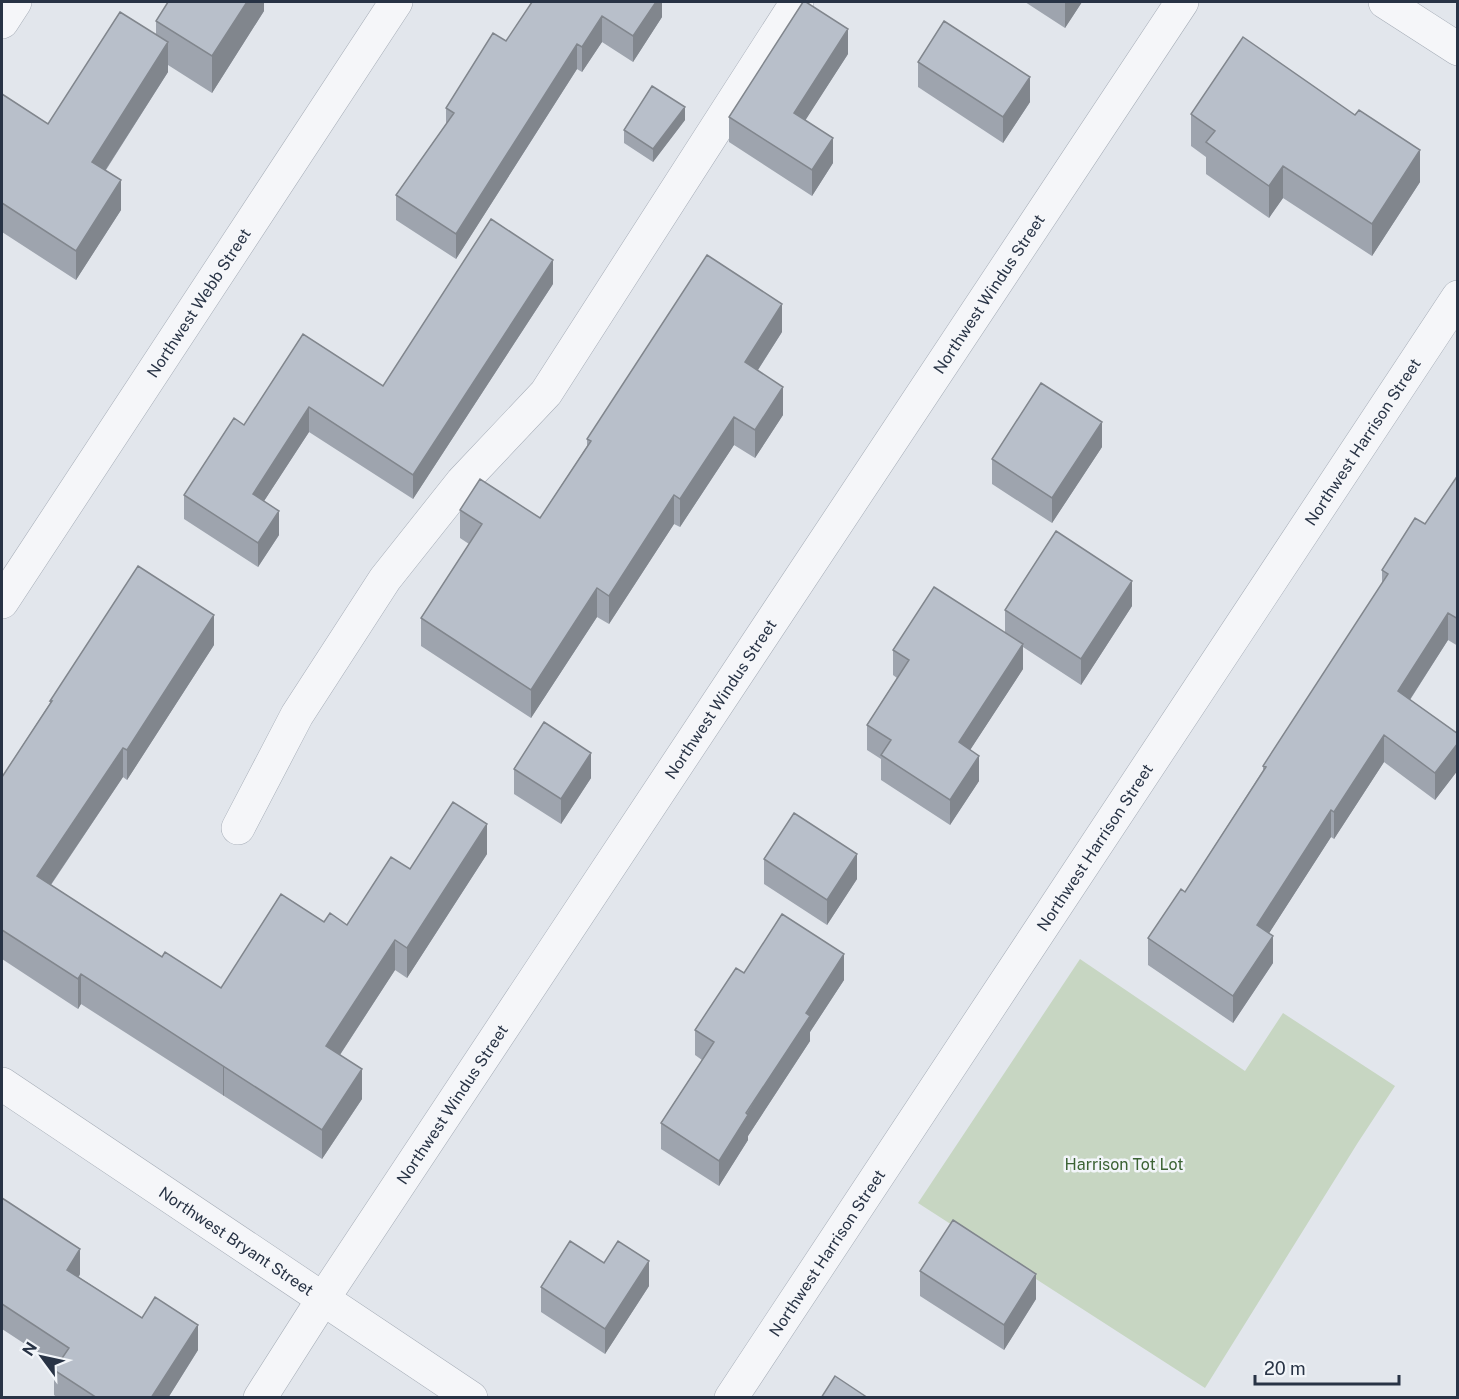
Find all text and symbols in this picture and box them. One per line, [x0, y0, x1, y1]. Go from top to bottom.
street label: Northwest Windus Street [929, 211, 1049, 377]
street label: Northwest Webb Street [143, 225, 255, 381]
street label: Northwest Harrison Street [1301, 355, 1425, 529]
street label: Northwest Windus Street [661, 616, 780, 783]
street label: Northwest Harrison Street [1033, 760, 1157, 935]
street label: Northwest Windus Street [393, 1021, 512, 1188]
park label: Harrison Tot Lot [1065, 1155, 1183, 1174]
street label: Northwest Harrison Street [765, 1166, 889, 1340]
street label: Northwest Bryant Street [155, 1183, 317, 1300]
north arrow [12, 1327, 72, 1387]
text: N [18, 1339, 41, 1360]
scale bar [1255, 1348, 1399, 1386]
text: 20 m [1264, 1358, 1306, 1379]

